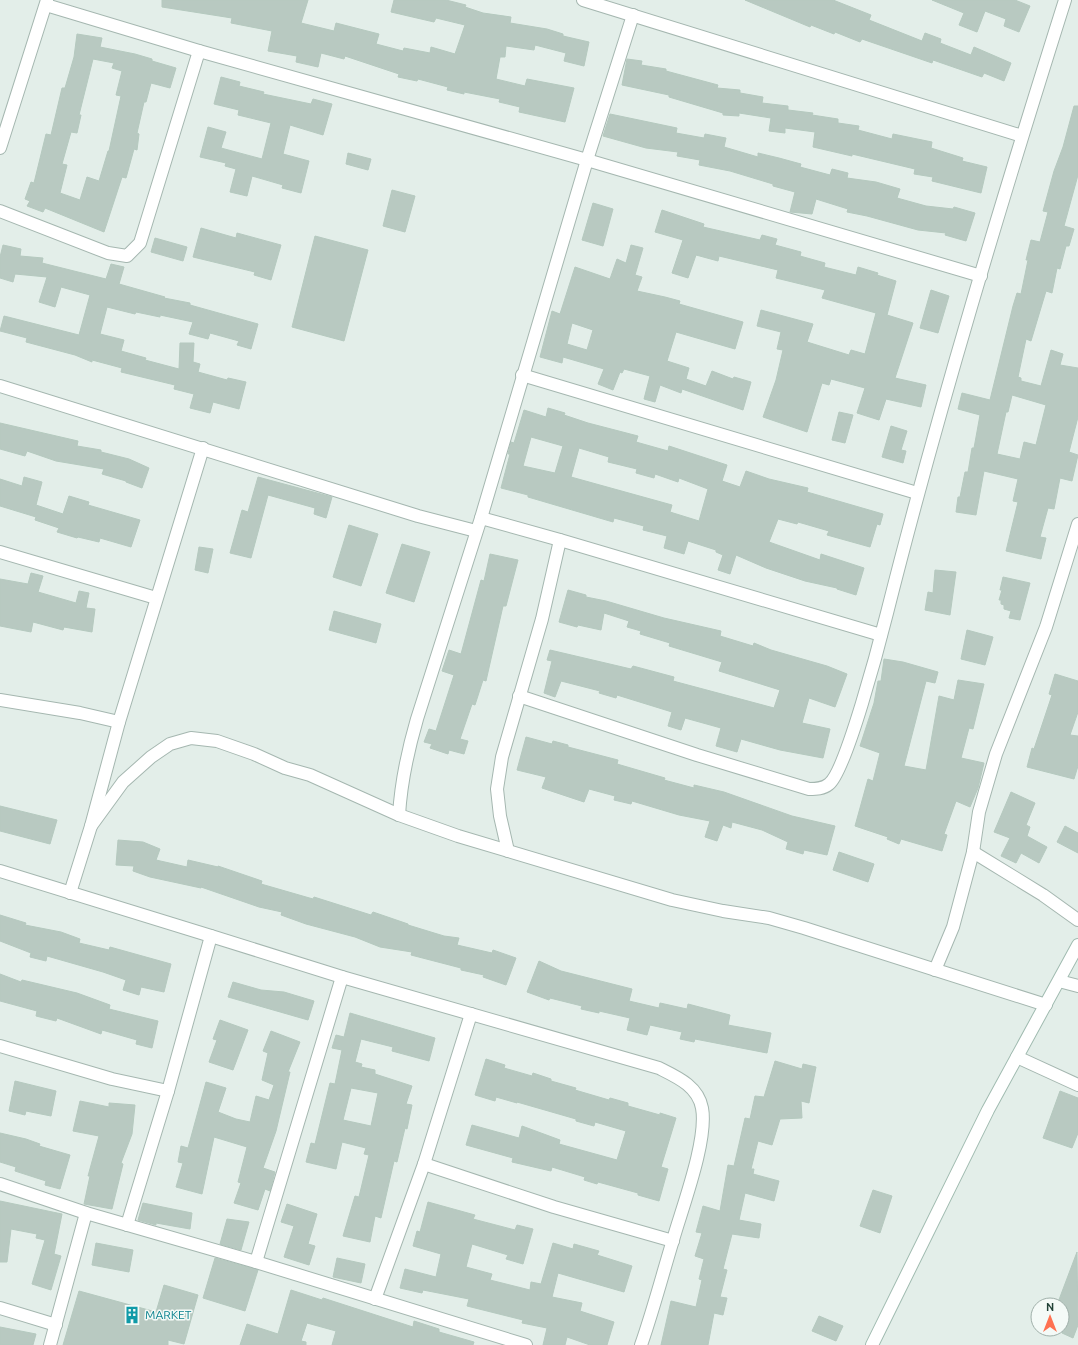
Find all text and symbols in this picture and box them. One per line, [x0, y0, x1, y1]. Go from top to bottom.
north arrow [1030, 1297, 1070, 1337]
text: N [1046, 1301, 1054, 1313]
building icon: MARKET [122, 1305, 142, 1325]
place label: MARKET [145, 1308, 192, 1321]

